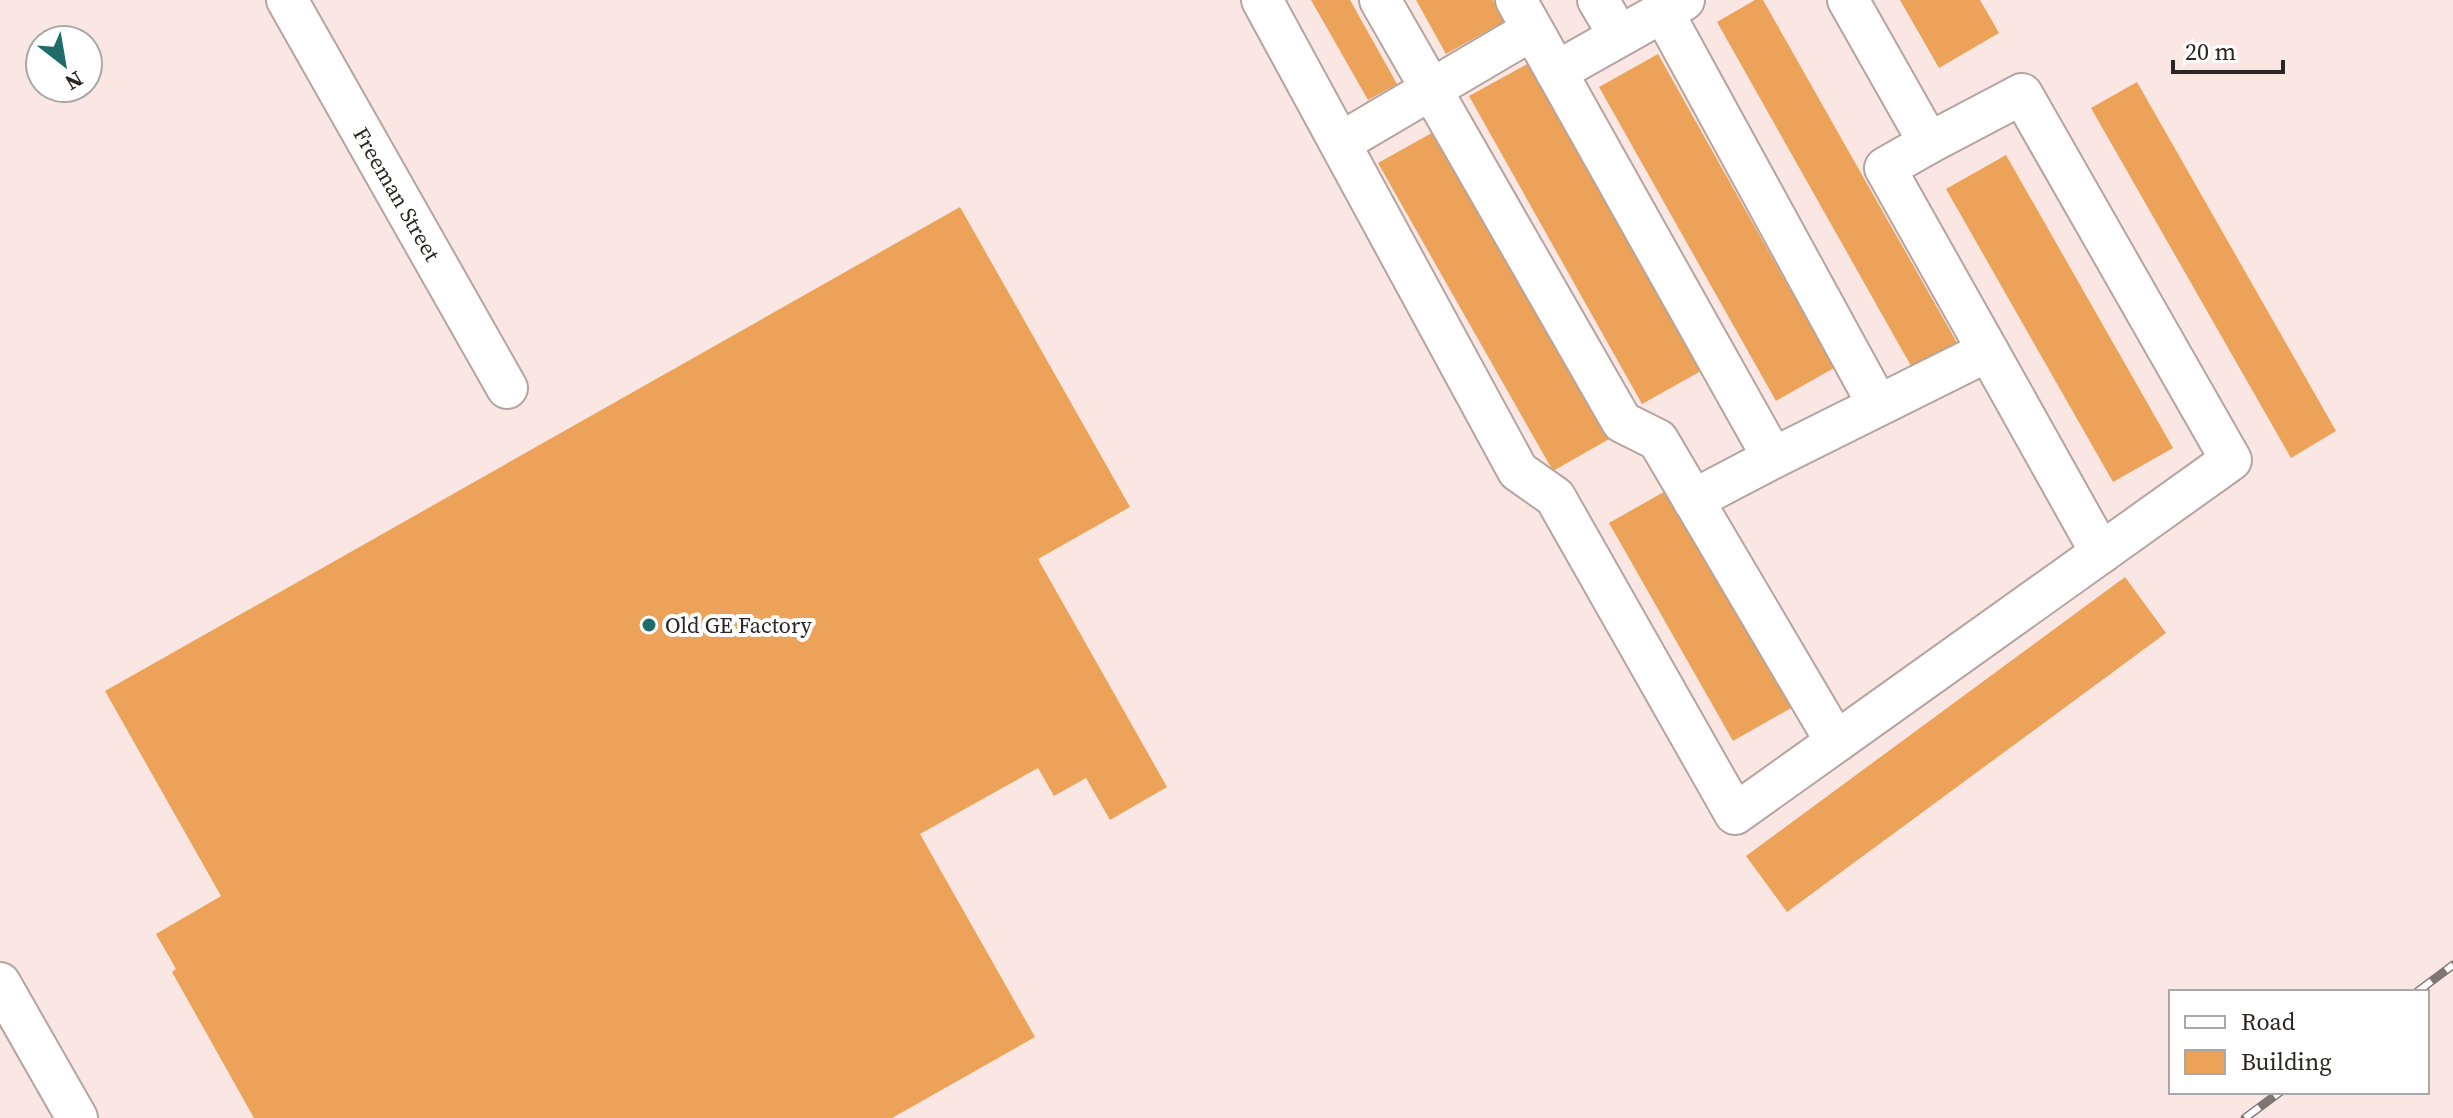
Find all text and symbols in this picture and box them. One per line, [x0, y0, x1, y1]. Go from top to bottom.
north arrow [24, 24, 104, 104]
scale bar [2173, 24, 2283, 74]
text: 20 m [2185, 35, 2236, 68]
text: N [60, 64, 89, 98]
street label: Freeman Street [346, 122, 448, 267]
place label: Old GE Factory [665, 610, 812, 640]
marker: Old GE Factory [640, 616, 658, 634]
legend [2169, 990, 2429, 1094]
text: Road [2241, 1005, 2296, 1038]
text: Building [2241, 1045, 2332, 1078]

